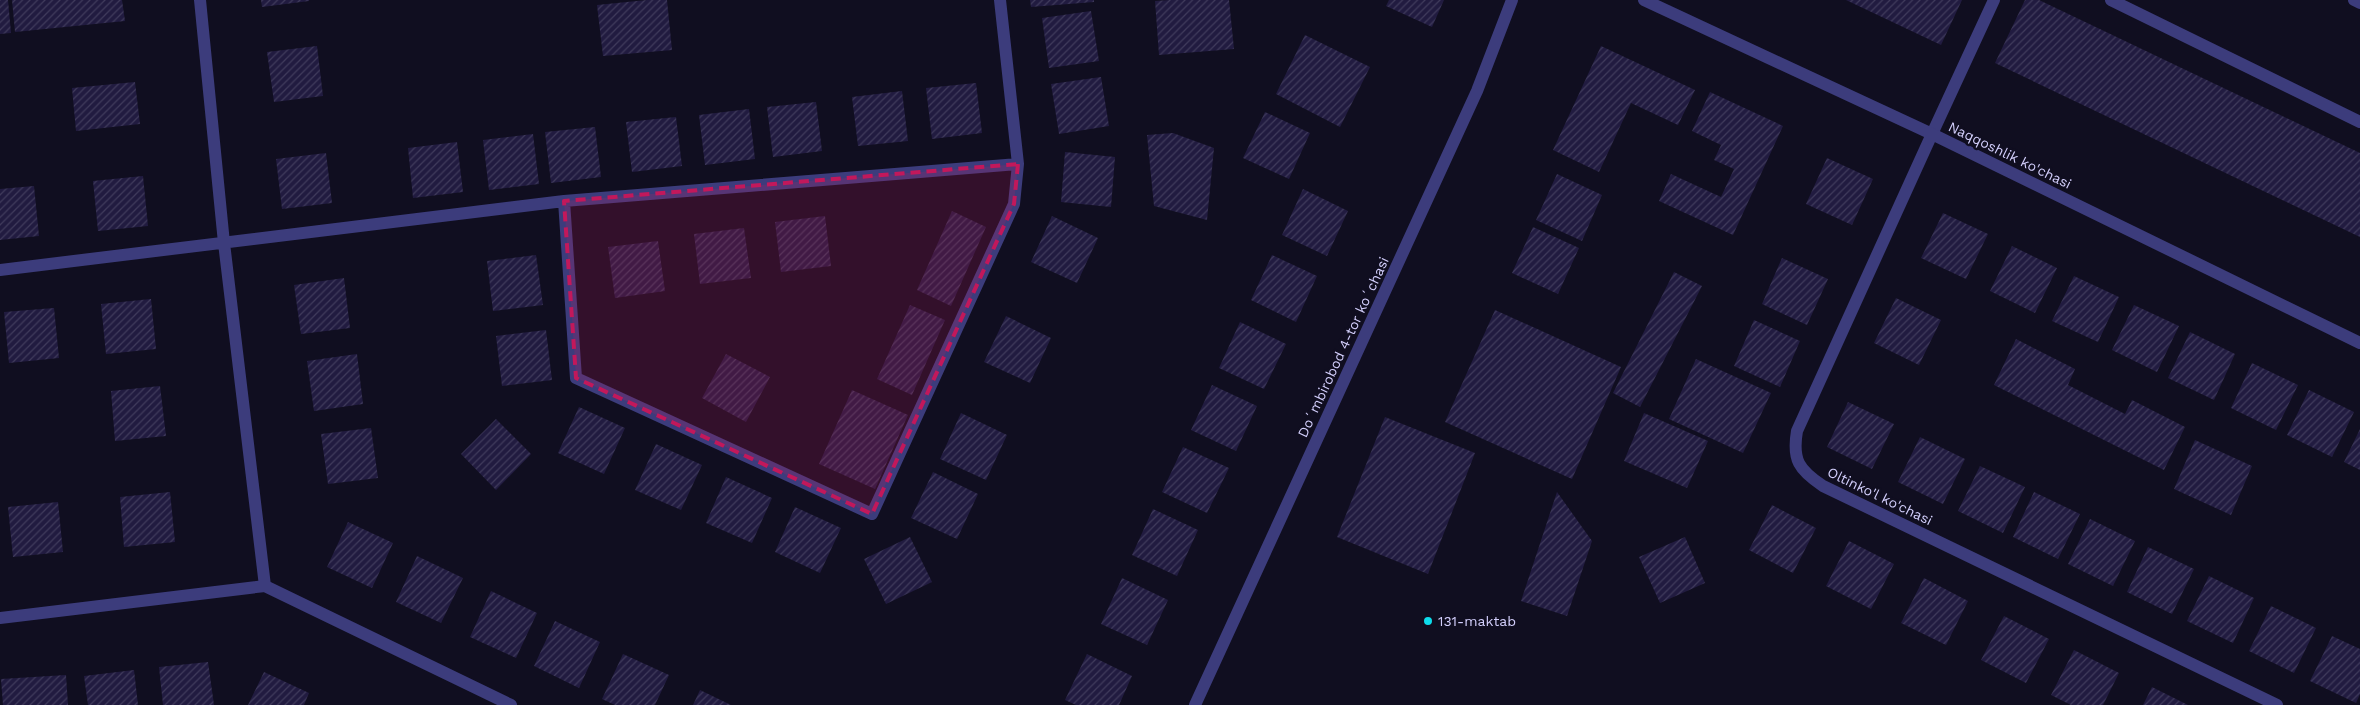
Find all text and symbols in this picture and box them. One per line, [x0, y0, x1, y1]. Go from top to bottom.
street label: Naqqoshlik ko'chasi [1946, 118, 2074, 192]
street label: Doʻmbirobod 4-tor koʻchasi [1294, 254, 1392, 440]
street label: Oltinko'l ko'chasi [1825, 464, 1935, 528]
place label: 131-maktab [1438, 613, 1516, 629]
marker: 131-maktab [1422, 615, 1434, 627]

